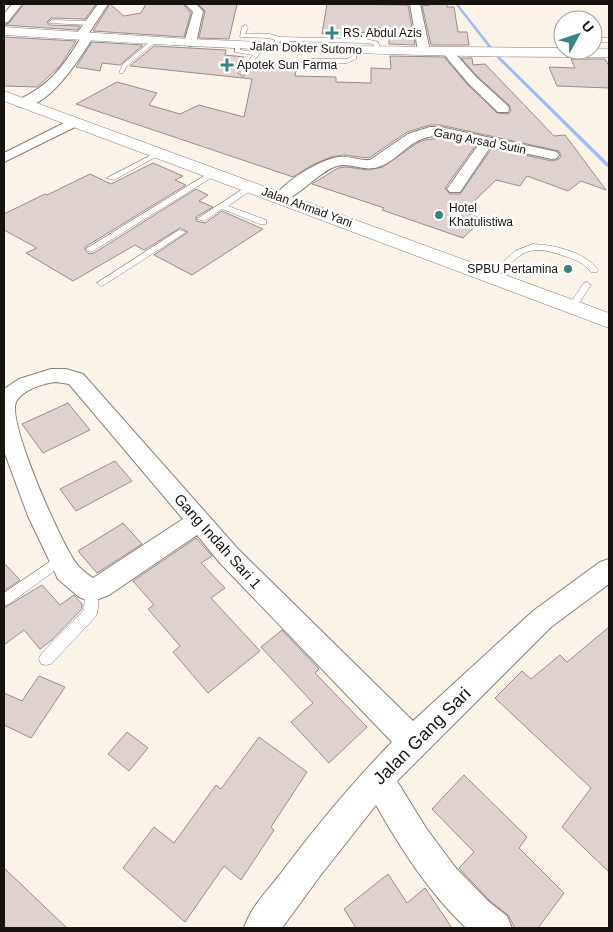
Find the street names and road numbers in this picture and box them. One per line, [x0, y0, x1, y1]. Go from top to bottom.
street label: Jalan Dokter Sutomo [250, 39, 363, 57]
street label: Gang Arsad Sutin [432, 125, 528, 157]
street label: Jalan Ahmad Yani [260, 184, 354, 230]
street label: Gang Indah Sari 1 [171, 490, 265, 592]
street label: Jalan Gang Sari [369, 683, 475, 789]

